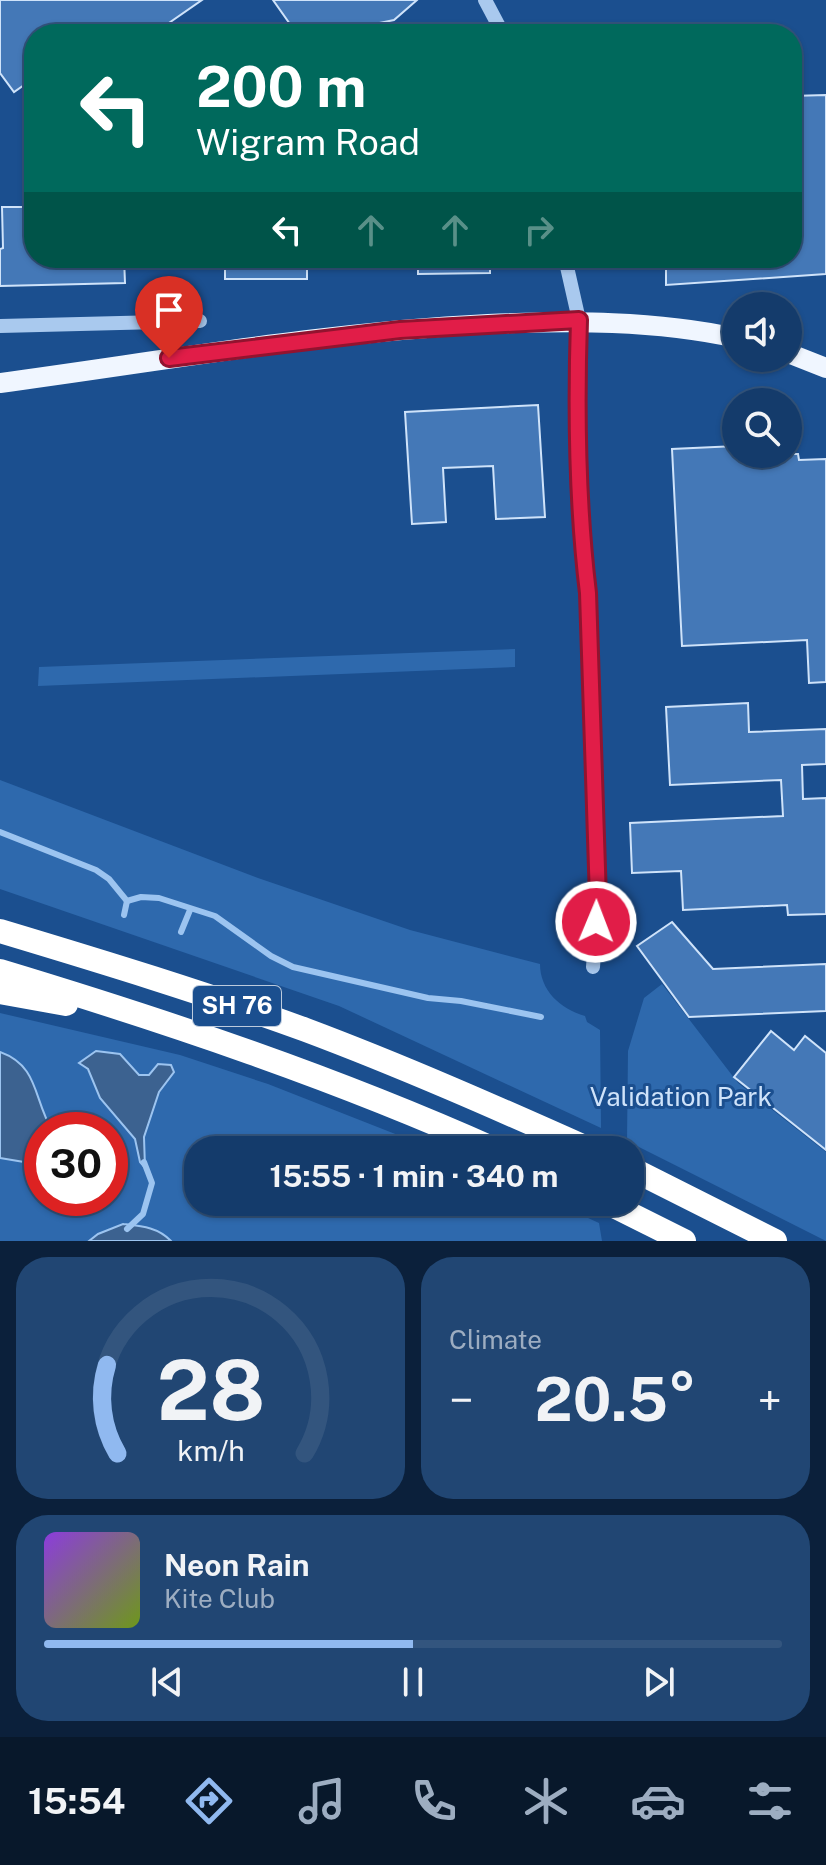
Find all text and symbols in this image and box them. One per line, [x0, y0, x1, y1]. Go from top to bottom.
text: 200 m [196, 54, 366, 120]
icon: left [64, 56, 168, 160]
text: Wigram Road [196, 121, 420, 163]
icon: left [265, 208, 309, 252]
icon: ahead [349, 208, 393, 252]
icon: ahead [433, 208, 477, 252]
icon: right [517, 208, 561, 252]
pin [135, 276, 203, 358]
icon: arrive [147, 288, 191, 332]
map controls [722, 292, 802, 468]
button: sound [722, 292, 802, 372]
button: search [722, 388, 802, 468]
position arrow [554, 880, 638, 964]
road number: SH 76 [193, 986, 281, 1026]
park label: Validation Park [590, 1081, 772, 1112]
speed limit sign: 30 [24, 1112, 128, 1216]
text: 15:55 · 1 min · 340 m [270, 1158, 558, 1194]
text: Climate [449, 1324, 542, 1355]
text: 28 [156, 1341, 265, 1439]
text: 20.5° [535, 1364, 696, 1435]
text: − [449, 1374, 473, 1426]
text: + [758, 1374, 782, 1426]
text: km/h [177, 1434, 244, 1467]
text: Neon Rain [164, 1547, 310, 1583]
text: Kite Club [164, 1583, 275, 1614]
icon: previous [145, 1660, 189, 1704]
icon: pause [391, 1660, 435, 1704]
icon: next [637, 1660, 681, 1704]
icon: directions [181, 1773, 237, 1829]
icon: music [294, 1773, 350, 1829]
icon: phone [406, 1773, 462, 1829]
icon: climate [518, 1773, 574, 1829]
icon: car [630, 1773, 686, 1829]
icon: filters [742, 1773, 798, 1829]
text: 15:54 [28, 1780, 125, 1822]

